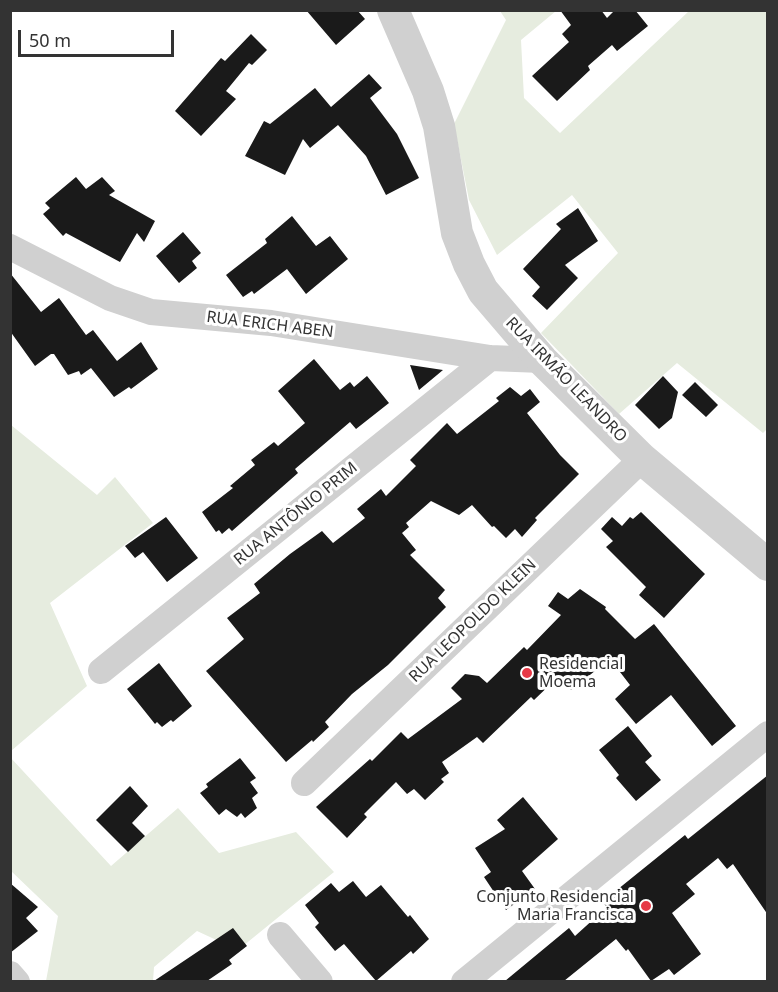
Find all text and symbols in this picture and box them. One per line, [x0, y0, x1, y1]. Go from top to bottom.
scale bar [21, 18, 177, 56]
text: 50 m [29, 28, 71, 52]
street label: RUA ERICH ABEN [205, 308, 335, 342]
street label: RUA IRMÃO LEANDRO [501, 314, 631, 446]
street label: RUA ANTÔNIO PRIM [230, 458, 362, 570]
street label: RUA LEOPOLDO KLEIN [405, 555, 541, 687]
place label: Residencial Moema [539, 654, 623, 692]
marker: Residencial Moema [520, 666, 534, 680]
place label: Conjunto Residencial Maria Francisca [476, 887, 634, 925]
marker: Conjunto Residencial Maria Francisca [639, 899, 653, 913]

